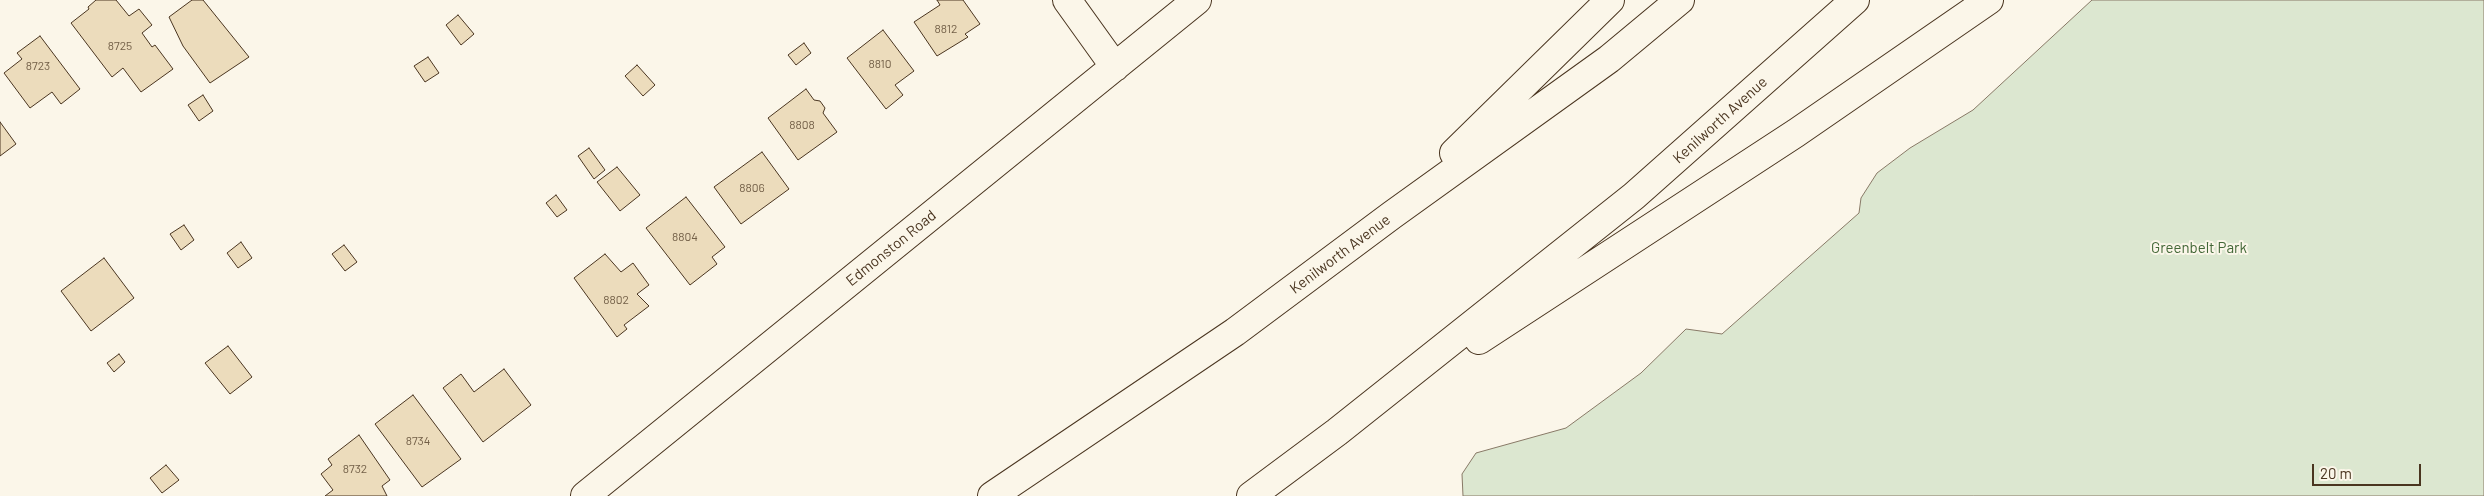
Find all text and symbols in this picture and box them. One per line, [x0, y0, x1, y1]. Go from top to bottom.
house number: 8812 [935, 22, 957, 36]
house number: 8725 [108, 39, 132, 53]
house number: 8810 [868, 57, 892, 71]
house number: 8723 [26, 59, 50, 73]
street label: Kenilworth Avenue [1669, 73, 1771, 167]
house number: 8808 [789, 118, 815, 132]
house number: 8806 [739, 181, 765, 195]
street label: Edmonston Road [842, 206, 940, 290]
street label: Kenilworth Avenue [1286, 210, 1394, 298]
house number: 8804 [672, 230, 698, 244]
park label: Greenbelt Park [2151, 239, 2247, 257]
house number: 8802 [603, 293, 629, 307]
house number: 8734 [406, 434, 430, 448]
scale bar [2314, 454, 2423, 486]
house number: 8732 [343, 462, 367, 476]
text: 20 m [2320, 464, 2352, 482]

